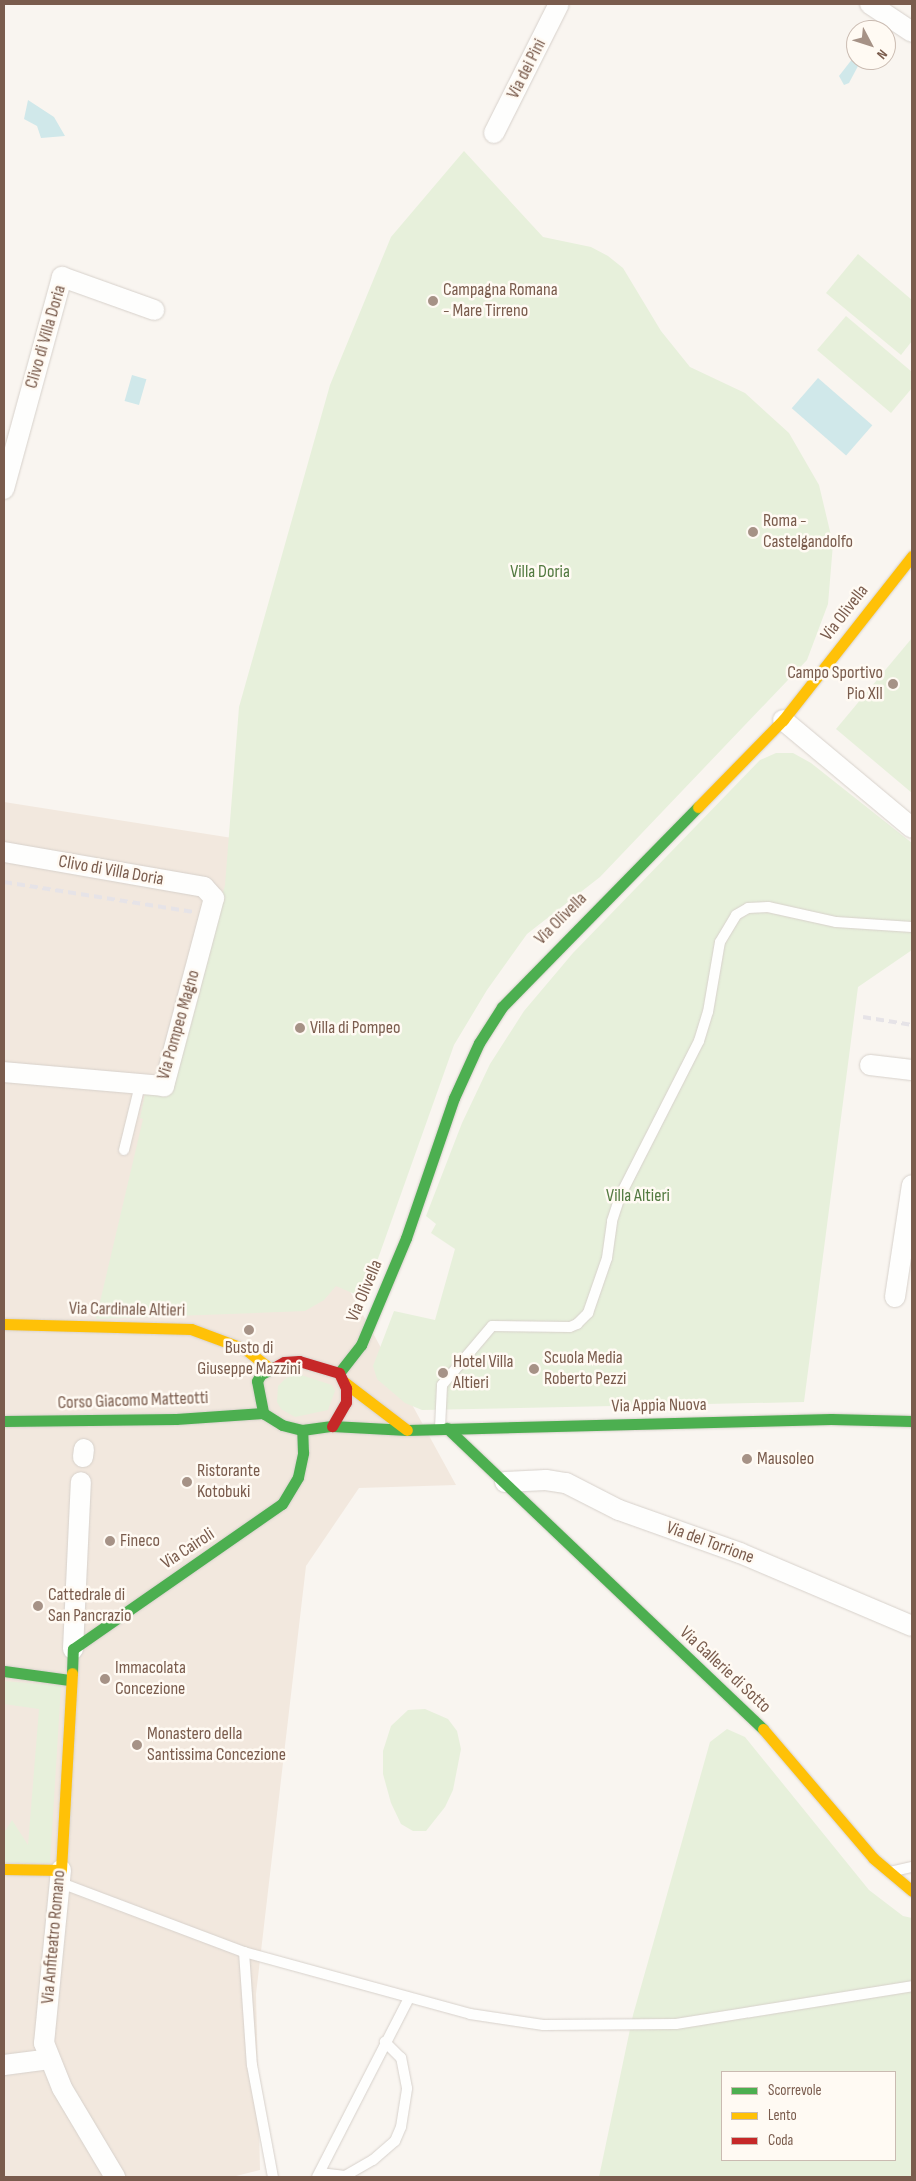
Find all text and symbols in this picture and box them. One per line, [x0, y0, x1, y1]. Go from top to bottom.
north arrow [846, 20, 896, 70]
street label: Via dei Pini [503, 36, 551, 102]
text: N [873, 46, 891, 63]
place label: Campagna Romana - Mare Tirreno [443, 280, 558, 322]
street label: Clivo di Villa Doria [21, 283, 71, 391]
marker: Campagna Romana - Mare Tirreno [427, 295, 439, 307]
place label: Roma - Castelgandolfo [763, 511, 853, 554]
marker: Roma - Castelgandolfo [747, 526, 759, 538]
park label: Villa Doria [510, 561, 570, 583]
street label: Via Olivella [817, 581, 873, 645]
place label: Campo Sportivo Pio XII [787, 663, 883, 706]
marker: Campo Sportivo Pio XII [887, 678, 899, 690]
street label: Clivo di Villa Doria [57, 851, 165, 891]
street label: Via Olivella [530, 888, 592, 950]
street label: Via Pompeo Magno [153, 968, 205, 1082]
place label: Villa di Pompeo [310, 1017, 400, 1039]
marker: Villa di Pompeo [294, 1022, 306, 1034]
park label: Villa Altieri [606, 1185, 670, 1207]
street label: Via Olivella [342, 1257, 388, 1325]
street label: Via Cardinale Altieri [69, 1298, 185, 1322]
marker: Busto di Giuseppe Mazzini [243, 1324, 255, 1336]
place label: Busto di Giuseppe Mazzini [197, 1338, 301, 1380]
place label: Scuola Media Roberto Pezzi [544, 1348, 626, 1390]
place label: Hotel Villa Altieri [453, 1352, 513, 1395]
marker: Scuola Media Roberto Pezzi [528, 1363, 540, 1375]
marker: Hotel Villa Altieri [437, 1367, 449, 1379]
street label: Corso Giacomo Matteotti [57, 1388, 209, 1414]
street label: Via Appia Nuova [611, 1394, 707, 1418]
place label: Mausoleo [757, 1448, 814, 1470]
marker: Mausoleo [741, 1453, 753, 1465]
place label: Ristorante Kotobuki [197, 1461, 260, 1504]
marker: Ristorante Kotobuki [181, 1476, 193, 1488]
street label: Via del Torrione [663, 1517, 757, 1569]
street label: Via Cairoli [157, 1524, 219, 1574]
place label: Fineco [120, 1530, 160, 1552]
marker: Fineco [104, 1535, 116, 1547]
place label: Cattedrale di San Pancrazio [48, 1585, 131, 1628]
marker: Cattedrale di San Pancrazio [32, 1600, 44, 1612]
street label: Via Gallerie di Sotto [675, 1622, 775, 1718]
place label: Immacolata Concezione [115, 1658, 186, 1700]
marker: Immacolata Concezione [99, 1673, 111, 1685]
place label: Monastero della Santissima Concezione [147, 1724, 286, 1766]
marker: Monastero della Santissima Concezione [131, 1739, 143, 1751]
street label: Via Anfiteatro Romano [37, 1869, 71, 2005]
legend [721, 2071, 896, 2161]
text: Scorrevole [768, 2081, 822, 2100]
text: Lento [768, 2106, 797, 2125]
text: Coda [768, 2131, 793, 2150]

